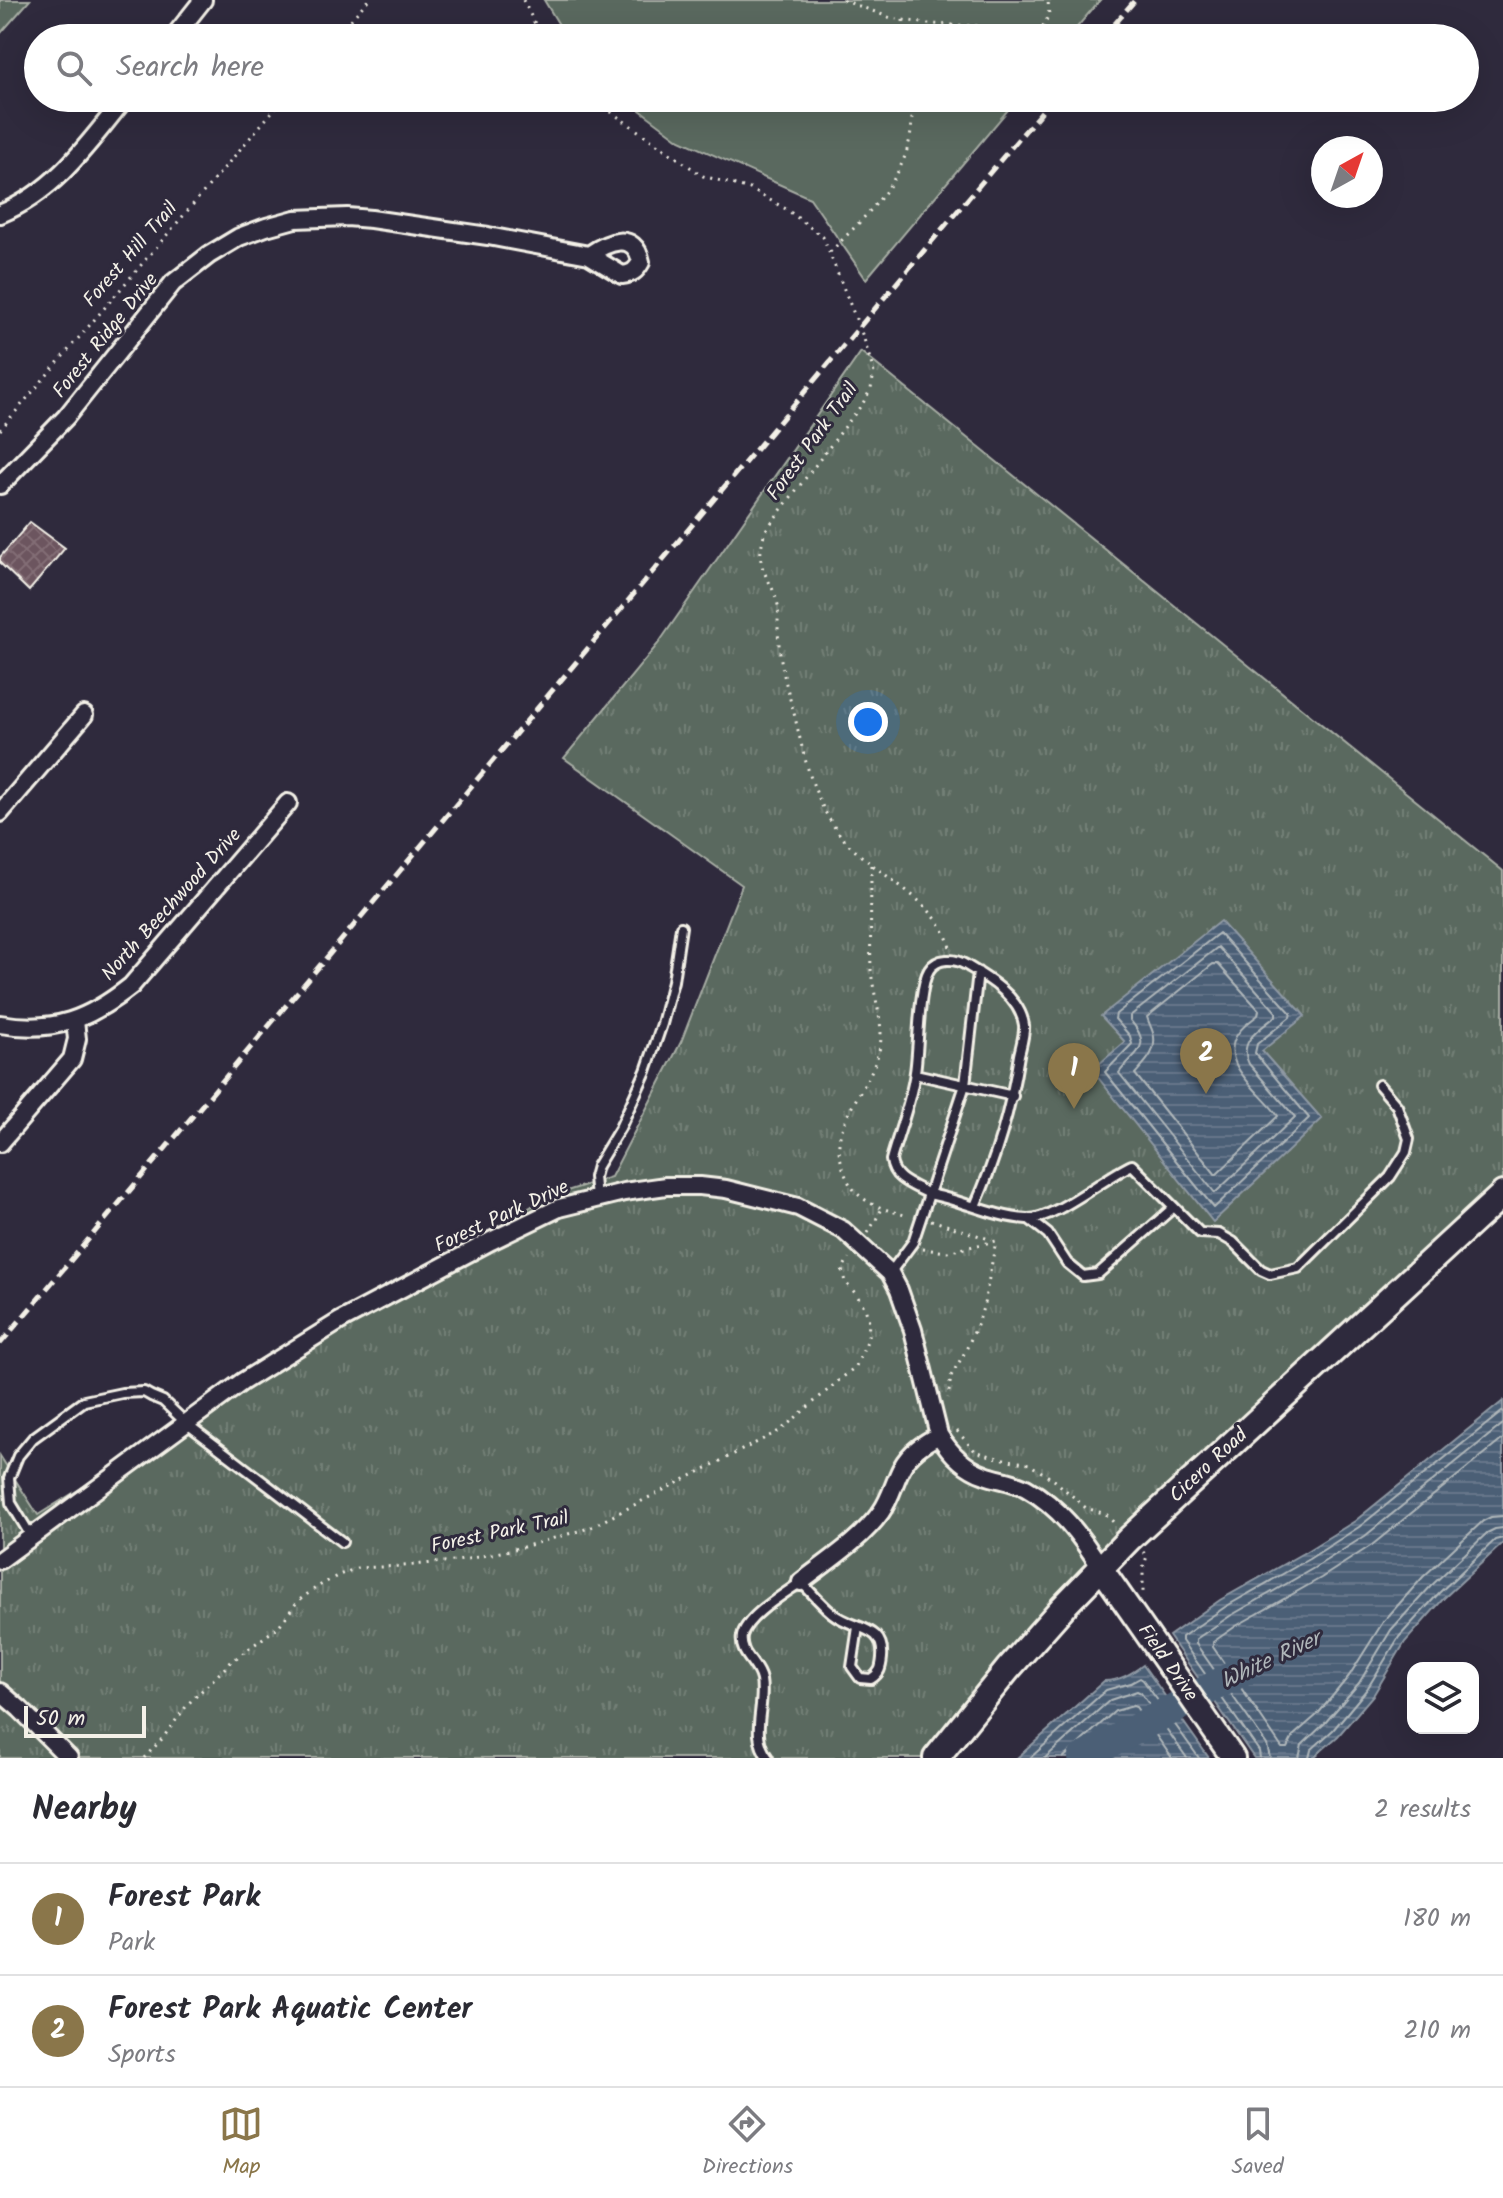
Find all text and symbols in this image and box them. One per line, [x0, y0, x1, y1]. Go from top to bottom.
search box [24, 24, 1479, 112]
text: Search here [116, 44, 264, 92]
icon: search [52, 46, 96, 90]
north arrow [1311, 136, 1383, 208]
street label: Forest Hill Trail [76, 195, 186, 315]
street label: Forest Ridge Drive [45, 266, 167, 406]
street label: Forest Park Trail [759, 376, 867, 508]
your location [848, 702, 888, 742]
street label: North Beechwood Drive [94, 821, 250, 989]
pin: 2 [1180, 1028, 1232, 1094]
pin: 1 [1048, 1043, 1100, 1109]
street label: Forest Park Drive [429, 1172, 575, 1262]
street label: Cicero Road [1162, 1420, 1257, 1511]
street label: Forest Park Trail [428, 1503, 572, 1563]
street label: Field Drive [1128, 1617, 1206, 1709]
water label: White River [1216, 1621, 1331, 1699]
map controls [1407, 1662, 1479, 1734]
button: layers [1407, 1662, 1479, 1734]
scale bar [24, 1702, 146, 1738]
text: 50 m [36, 1702, 85, 1737]
text: Nearby [32, 1783, 137, 1837]
text: 2 results [1374, 1789, 1471, 1831]
text: Forest Park [108, 1874, 260, 1922]
text: 1 [54, 1898, 62, 1940]
text: 180 m [1403, 1898, 1471, 1940]
text: Park [108, 1922, 155, 1964]
text: Forest Park Aquatic Center [108, 1986, 472, 2034]
text: 2 [50, 2010, 66, 2052]
text: 210 m [1404, 2010, 1471, 2052]
text: Sports [108, 2034, 176, 2076]
tab: Map [219, 2102, 263, 2185]
tab: Directions [702, 2102, 793, 2185]
tab: Saved [1232, 2102, 1284, 2185]

